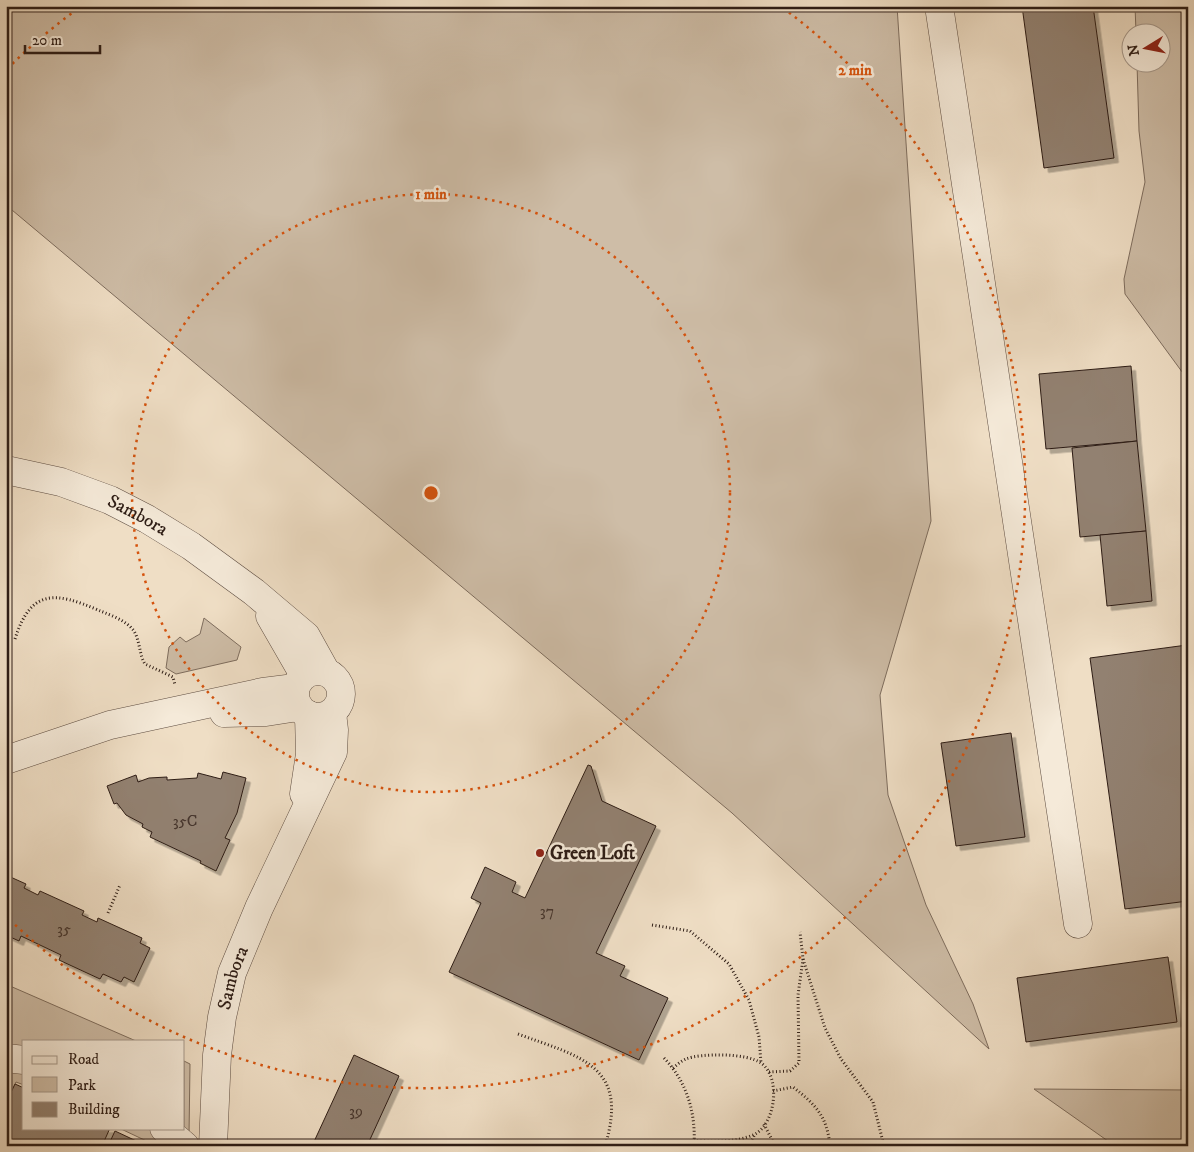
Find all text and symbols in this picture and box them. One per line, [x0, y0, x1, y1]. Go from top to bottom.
scale bar [25, 22, 100, 54]
north arrow [1122, 22, 1172, 72]
text: 20 m [32, 31, 62, 50]
text: N [1124, 42, 1144, 57]
text: 2 min [838, 61, 872, 80]
text: 1 min [415, 185, 447, 204]
centre of rings [422, 484, 440, 502]
street label: Sambora [104, 489, 172, 541]
house number: 35C [173, 811, 197, 831]
place label: Green Loft [550, 842, 636, 865]
marker: Green Loft [534, 847, 546, 859]
house number: 37 [540, 901, 554, 921]
house number: 35 [57, 919, 71, 939]
street label: Sambora [213, 943, 253, 1012]
legend [22, 1040, 185, 1130]
text: Road [68, 1050, 100, 1069]
text: Park [68, 1076, 97, 1095]
text: Building [68, 1100, 120, 1119]
house number: 39 [349, 1101, 363, 1121]

